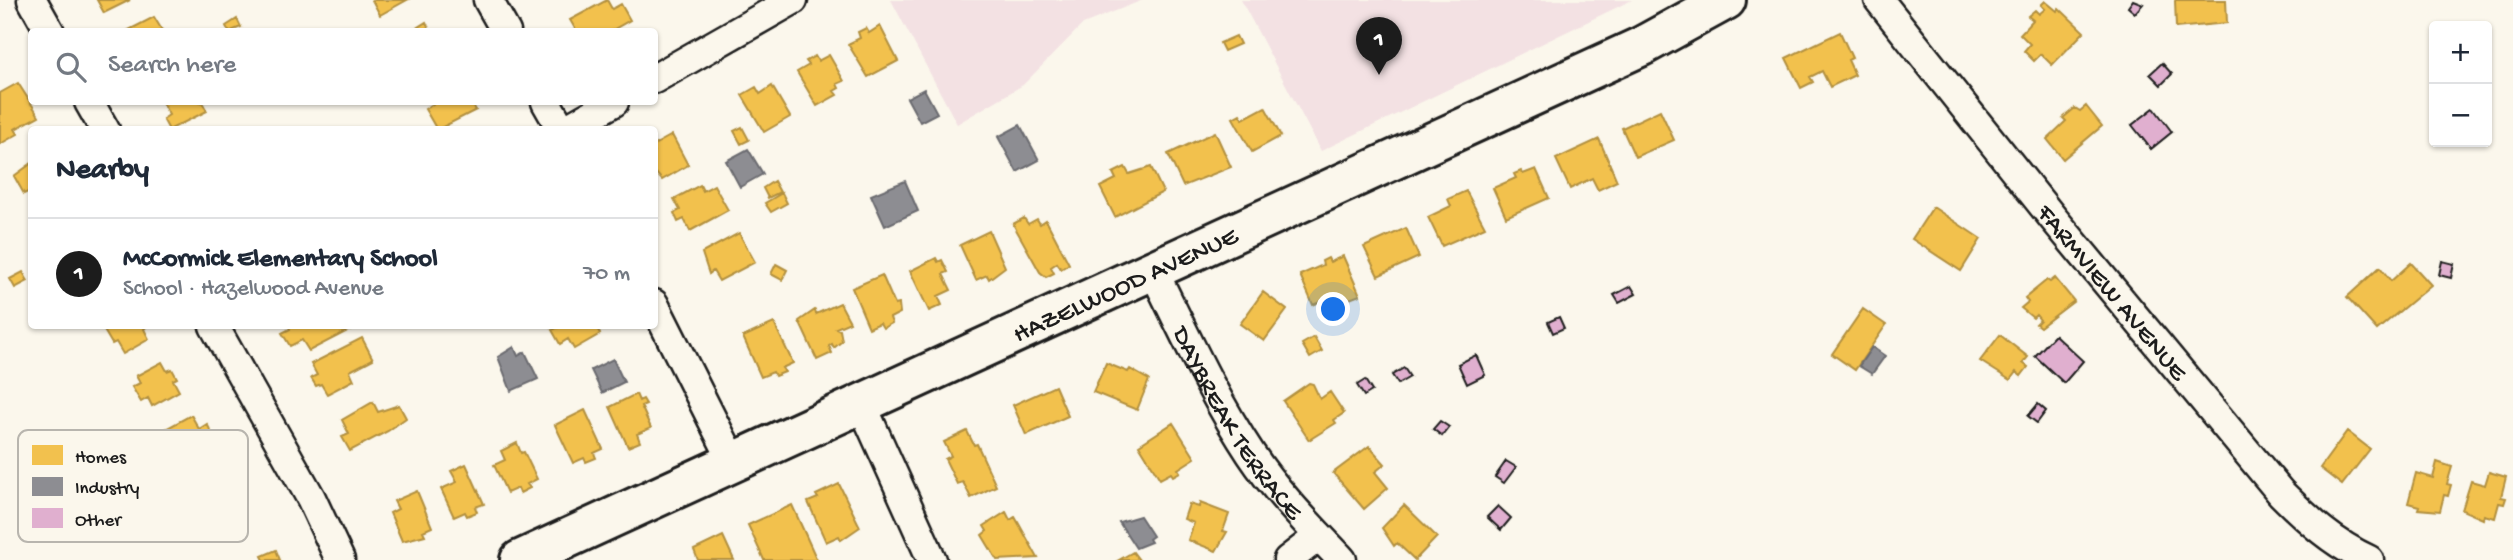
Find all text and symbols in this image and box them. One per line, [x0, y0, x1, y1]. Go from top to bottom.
pin: 1 [1356, 17, 1402, 75]
map controls [2429, 21, 2492, 147]
button: + [2429, 21, 2492, 84]
search box [28, 28, 658, 105]
icon: search [52, 48, 90, 86]
text: Search here [108, 51, 236, 82]
button: − [2429, 84, 2492, 147]
text: Nearby [56, 154, 149, 189]
street label: FARMVIEW AVENUE [2028, 199, 2193, 389]
street label: HAZELWOOD AVENUE [1009, 222, 1244, 352]
text: McCormick Elementary School [123, 245, 438, 276]
text: 1 [74, 261, 84, 288]
text: 70 m [583, 261, 630, 288]
text: School · Hazelwood Avenue [123, 276, 384, 303]
your location [1316, 292, 1350, 326]
street label: DAYBREAK TERRACE [1162, 321, 1308, 529]
legend [18, 430, 248, 542]
text: Homes [75, 447, 127, 470]
text: Industry [75, 478, 140, 501]
text: Other [75, 510, 123, 533]

